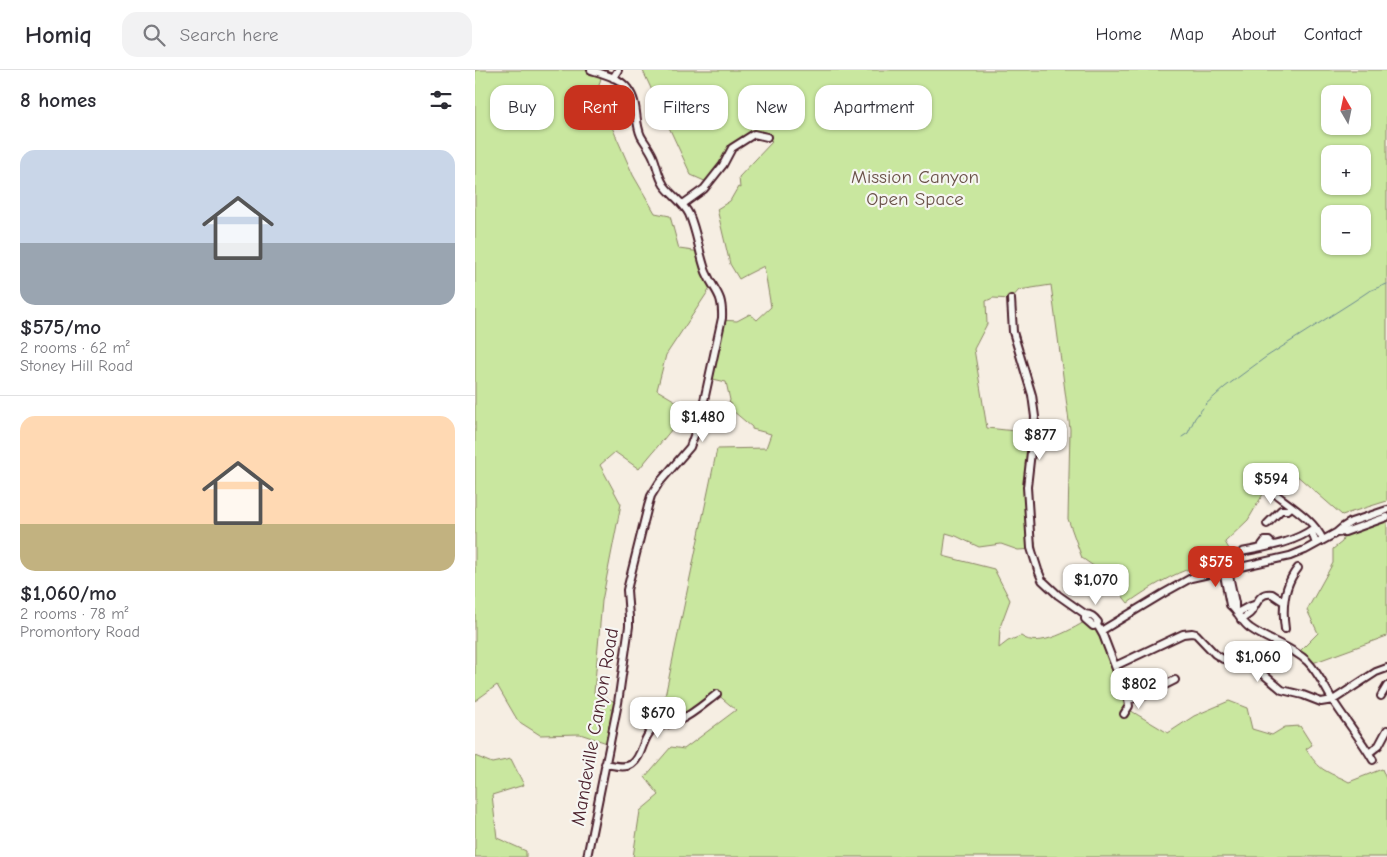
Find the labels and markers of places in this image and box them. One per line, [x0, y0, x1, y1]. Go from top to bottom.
pin: $1,480 [662, 400, 744, 443]
pin: $877 [1010, 418, 1070, 461]
pin: $594 [1241, 462, 1301, 505]
pin: $575 [1186, 546, 1246, 588]
pin: $1,070 [1055, 564, 1137, 606]
pin: $1,060 [1217, 640, 1299, 683]
pin: $802 [1109, 668, 1169, 710]
pin: $670 [628, 696, 688, 739]

